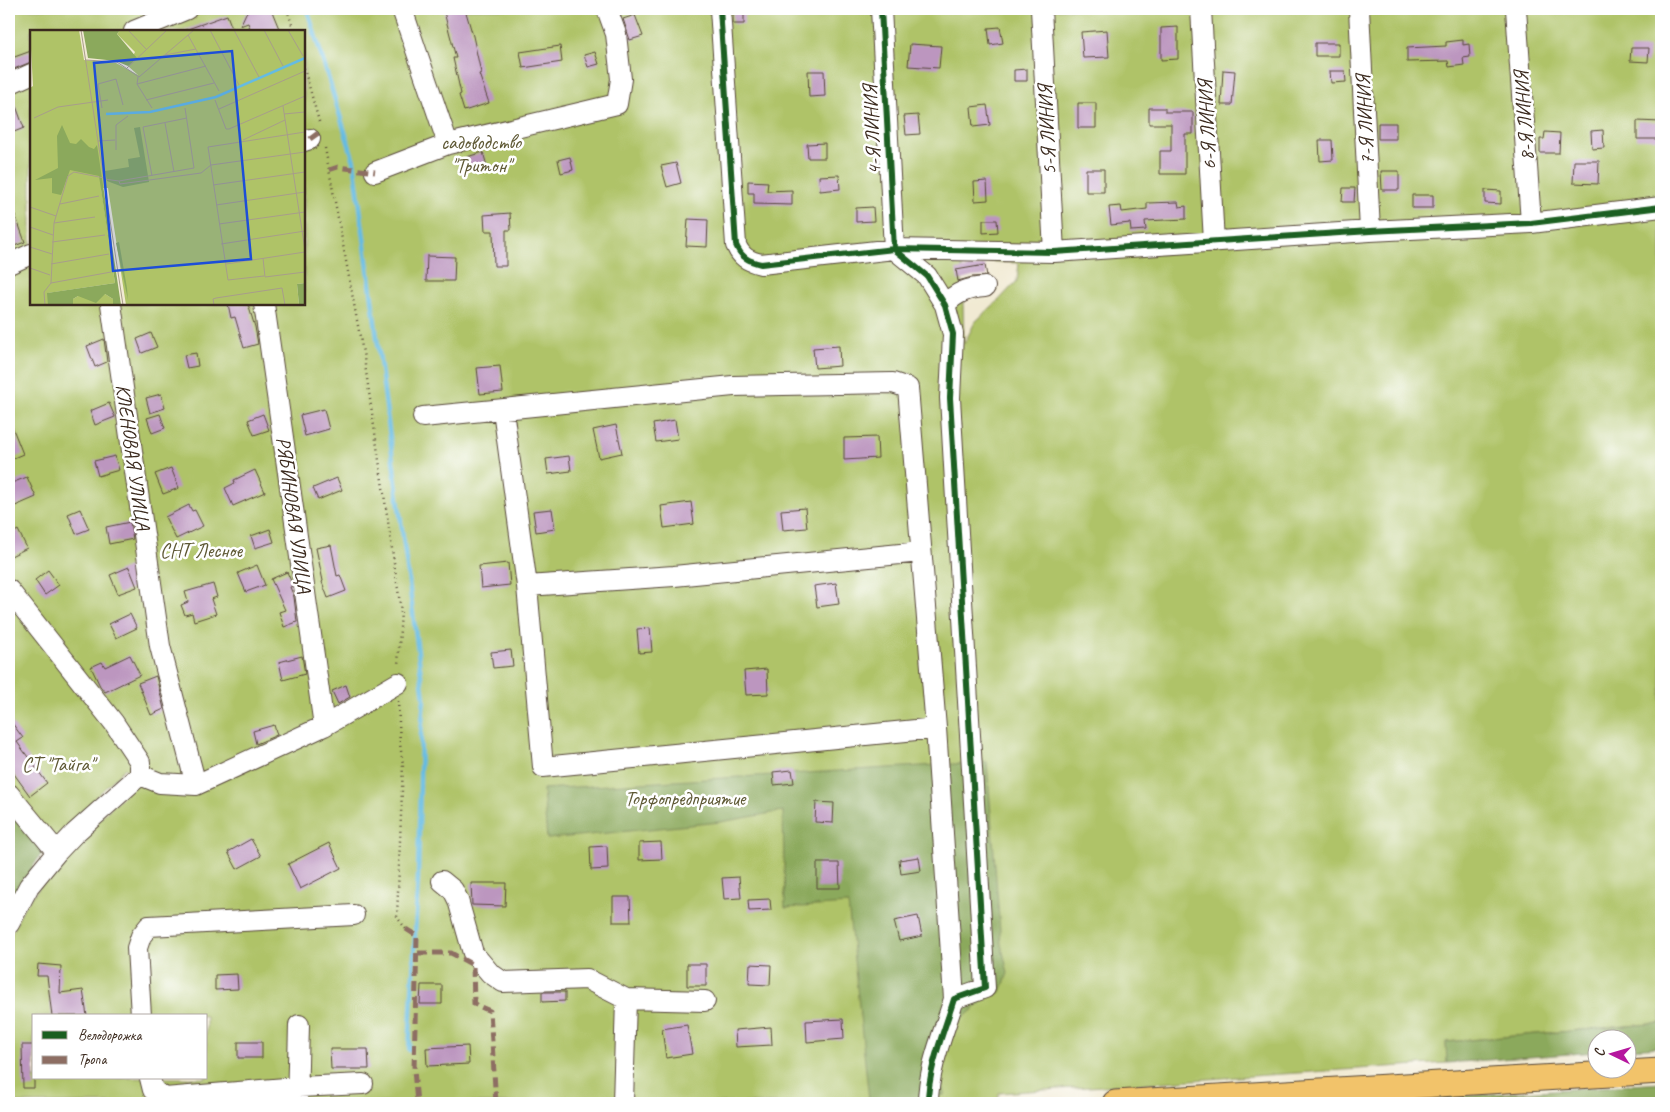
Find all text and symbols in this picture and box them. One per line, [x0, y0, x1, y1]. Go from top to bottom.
inset map [30, 30, 305, 305]
street label: 8-Я ЛИНИЯ [1508, 67, 1540, 162]
street label: 7-Я ЛИНИЯ [1350, 71, 1380, 166]
street label: 6-Я ЛИНИЯ [1192, 76, 1222, 171]
street label: 4-Я ЛИНИЯ [857, 81, 887, 176]
street label: 5-Я ЛИНИЯ [1032, 81, 1062, 176]
park label: садоводство "Тритон" [441, 130, 522, 178]
street label: КЛЕНОВАЯ УЛИЦА [110, 383, 156, 532]
street label: РЯБИНОВАЯ УЛИЦА [271, 435, 317, 596]
park label: СНТ Лесное [160, 538, 243, 563]
park label: СТ "Тайга" [22, 752, 98, 777]
park label: Торфопредприятие [625, 786, 747, 811]
legend [32, 1014, 208, 1080]
text: Велодорожка [78, 1026, 142, 1045]
north arrow [1588, 1030, 1638, 1080]
text: С [1591, 1047, 1609, 1057]
text: Тропа [78, 1050, 107, 1069]

